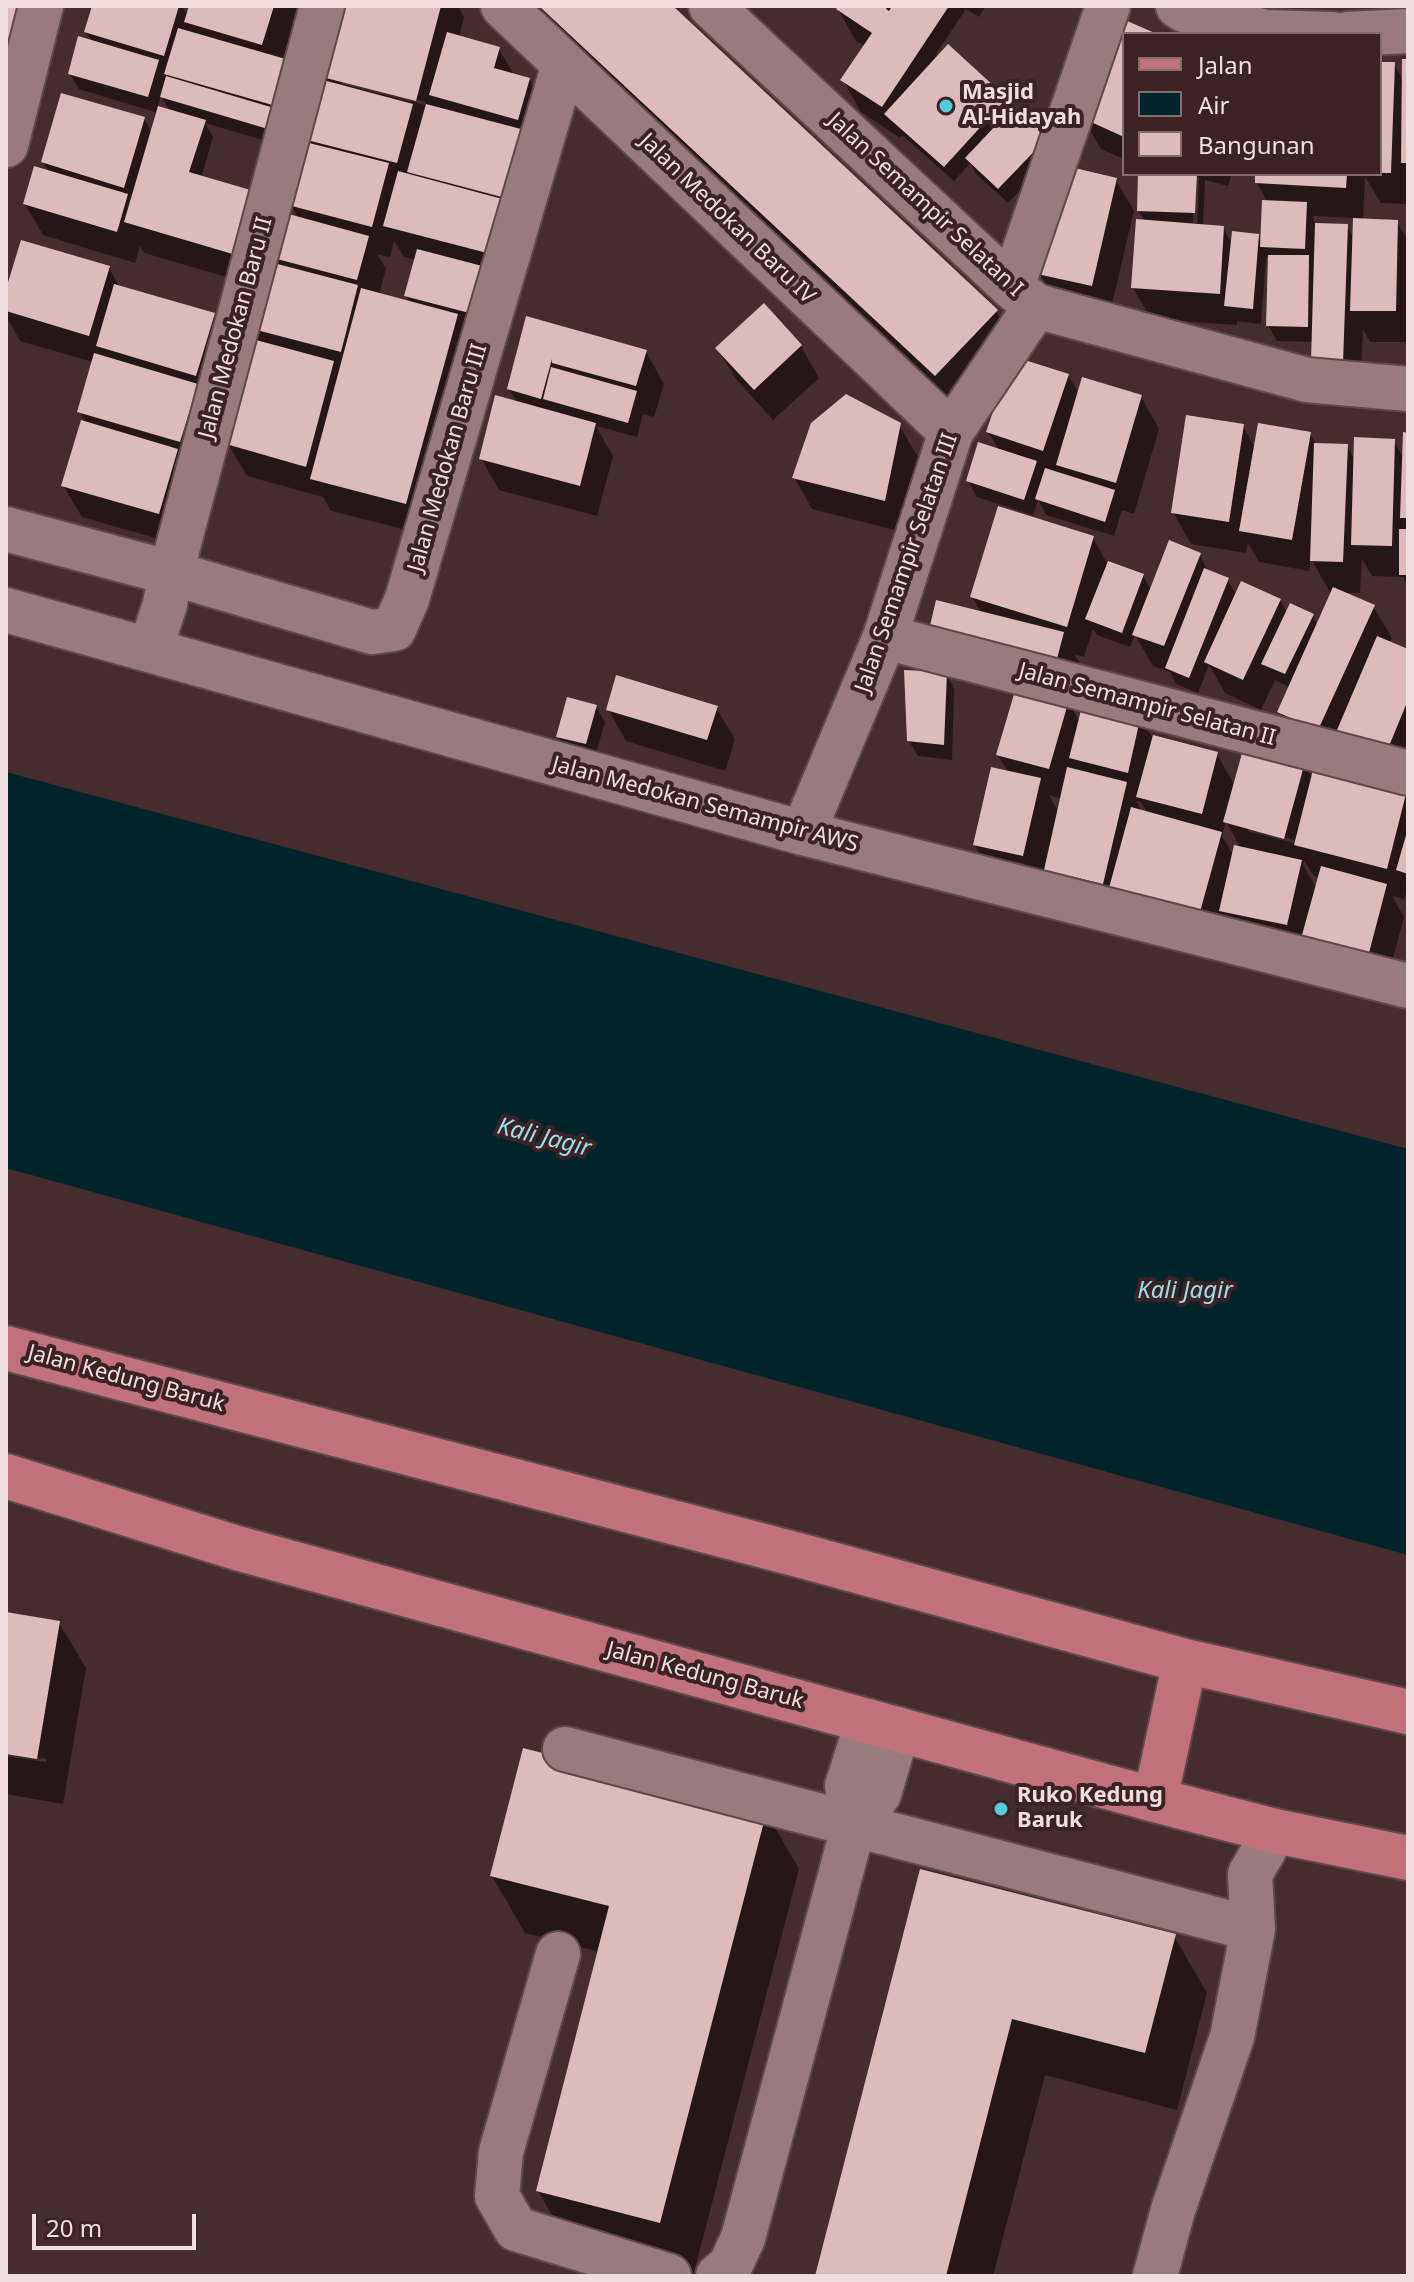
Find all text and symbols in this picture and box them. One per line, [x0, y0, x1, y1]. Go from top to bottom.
legend [1122, 32, 1382, 176]
text: Jalan [1198, 48, 1253, 81]
place label: Masjid Al-Hidayah [962, 80, 1081, 132]
text: Air [1198, 88, 1229, 121]
marker: Masjid Al-Hidayah [937, 97, 955, 115]
street label: Jalan Semampir Selatan I [822, 108, 1028, 302]
street label: Jalan Medokan Baru IV [634, 128, 820, 310]
text: Bangunan [1198, 128, 1315, 161]
street label: Jalan Medokan Baru II [194, 214, 278, 442]
street label: Jalan Medokan Baru III [403, 341, 493, 575]
street label: Jalan Semampir Selatan III [850, 430, 964, 696]
street label: Jalan Semampir Selatan II [1016, 658, 1278, 752]
street label: Jalan Medokan Semampir AWS [549, 751, 861, 859]
water label: Kali Jagir [494, 1112, 594, 1164]
water label: Kali Jagir [1137, 1277, 1233, 1305]
street label: Jalan Kedung Baruk [25, 1340, 227, 1418]
street label: Jalan Kedung Baruk [604, 1637, 806, 1715]
place label: Ruko Kedung Baruk [1017, 1783, 1163, 1834]
marker: Ruko Kedung Baruk [992, 1800, 1010, 1818]
scale bar [36, 2198, 200, 2248]
text: 20 m [46, 2211, 102, 2244]

